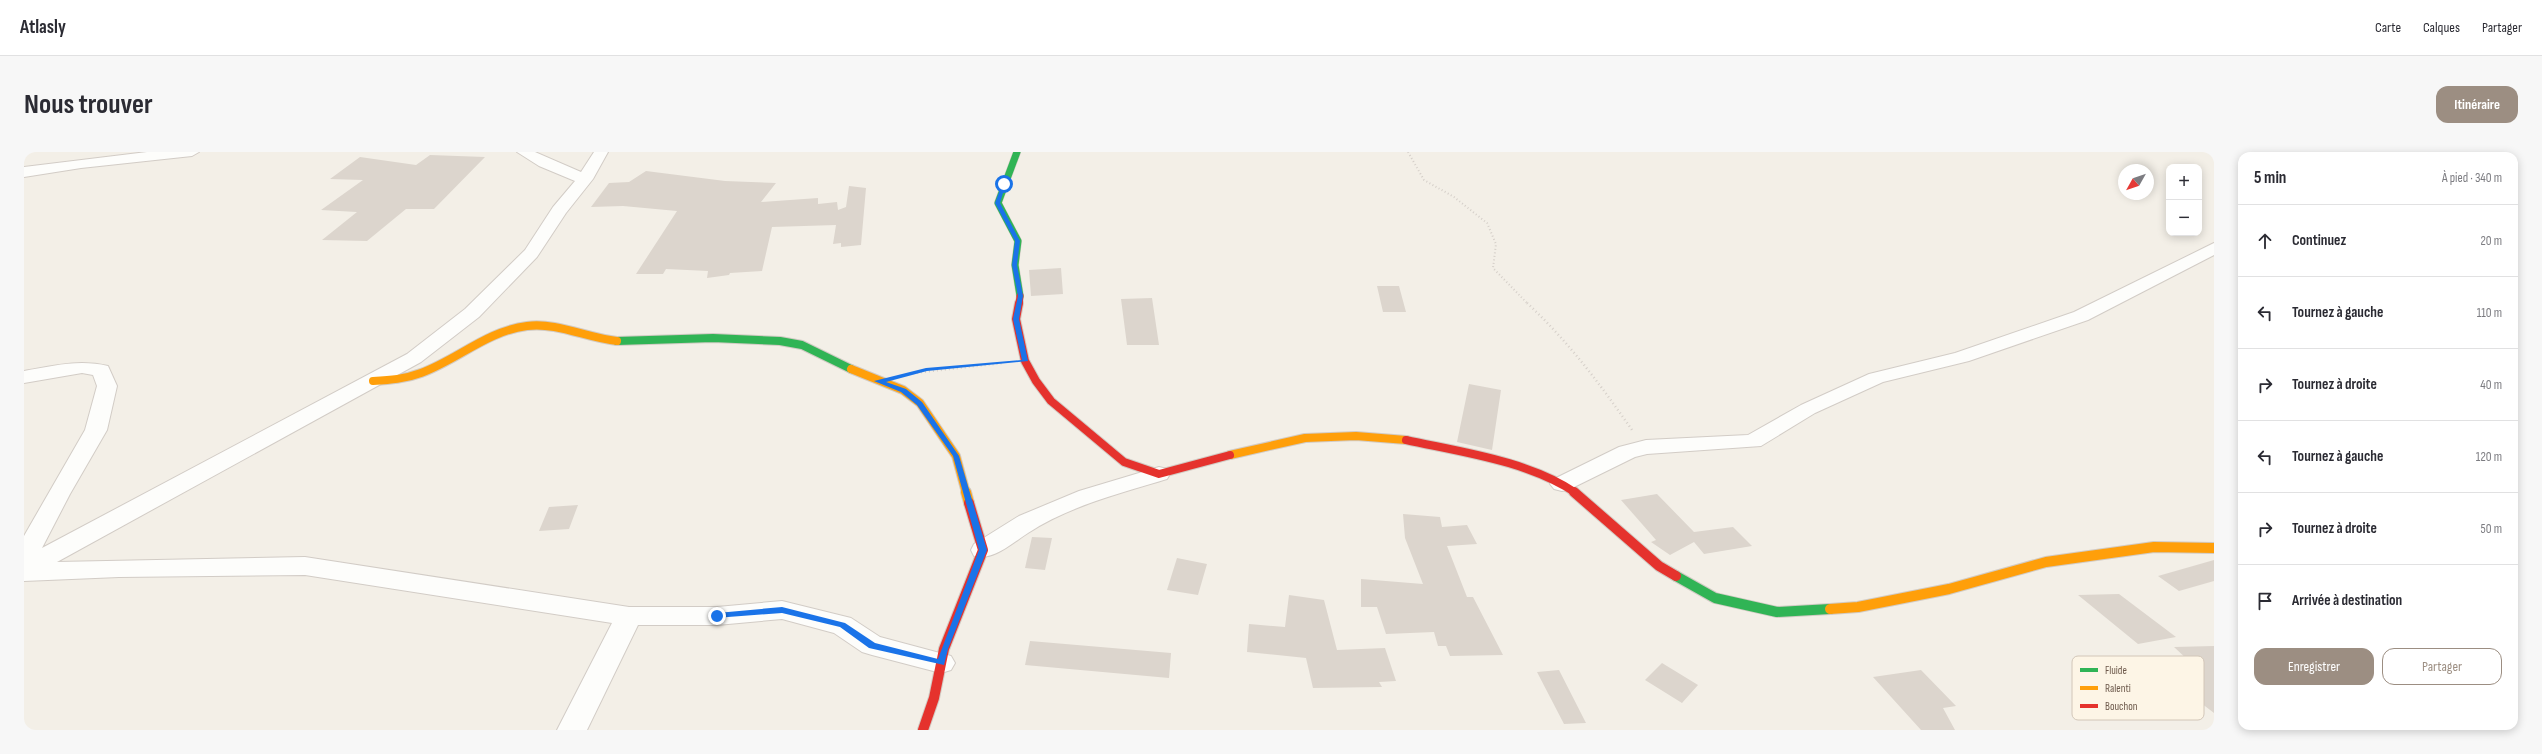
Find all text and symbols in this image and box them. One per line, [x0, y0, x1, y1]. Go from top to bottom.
text: Atlasly [20, 16, 66, 39]
text: Carte [2375, 19, 2401, 36]
text: Calques [2423, 19, 2460, 36]
text: Partager [2482, 19, 2522, 36]
button: Itinéraire [2436, 86, 2518, 123]
text: Nous trouver [24, 88, 153, 121]
north arrow [2118, 164, 2154, 200]
map controls [2166, 164, 2202, 236]
button: + [2166, 164, 2202, 200]
text: 5 min [2254, 168, 2286, 188]
text: À pied · 340 m [2442, 170, 2502, 186]
route start [995, 175, 1013, 193]
button: − [2166, 200, 2202, 236]
icon: ahead [2254, 230, 2276, 252]
text: Continuez [2292, 231, 2346, 250]
text: 20 m [2480, 233, 2502, 249]
icon: left [2254, 302, 2276, 324]
text: Tournez à gauche [2292, 303, 2383, 322]
text: 110 m [2477, 305, 2502, 321]
icon: right [2254, 374, 2276, 396]
text: Tournez à droite [2292, 375, 2377, 394]
text: 40 m [2480, 377, 2502, 393]
icon: left [2254, 446, 2276, 468]
text: Tournez à gauche [2292, 447, 2383, 466]
text: 120 m [2476, 449, 2502, 465]
icon: right [2254, 518, 2276, 540]
text: Tournez à droite [2292, 519, 2377, 538]
text: 50 m [2481, 521, 2502, 537]
icon: arrive [2254, 590, 2276, 612]
text: Arrivée à destination [2292, 591, 2402, 610]
route end [708, 607, 726, 625]
button: Enregistrer [2254, 648, 2374, 685]
button: Partager [2382, 648, 2502, 685]
legend [2072, 656, 2204, 720]
text: Fluide [2105, 664, 2127, 677]
text: Ralenti [2105, 682, 2131, 695]
text: Bouchon [2105, 700, 2138, 713]

